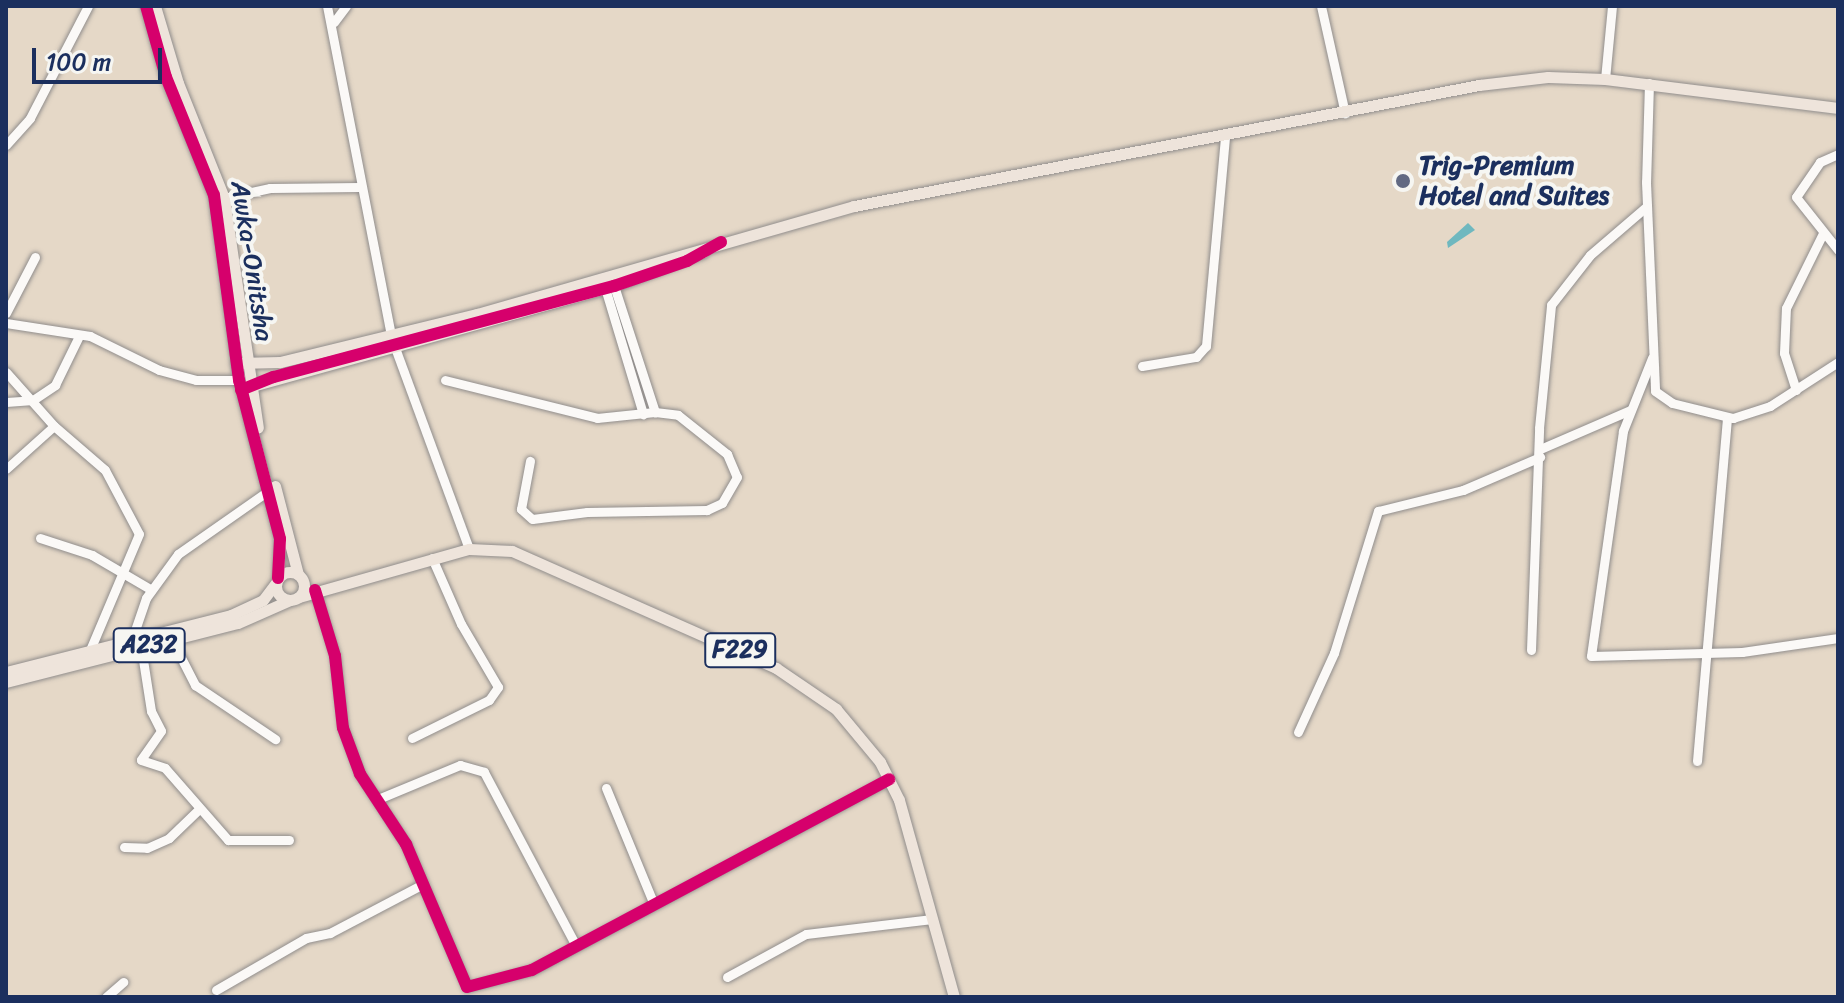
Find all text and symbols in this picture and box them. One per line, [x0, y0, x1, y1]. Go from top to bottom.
scale bar [36, 32, 166, 82]
text: 100 m [46, 41, 111, 83]
place label: Trig-Premium Hotel and Suites [1419, 150, 1610, 212]
marker: Trig-Premium Hotel and Suites [1394, 172, 1412, 190]
street label: Awka-Onitsha [224, 179, 280, 343]
road number: A232 [111, 625, 187, 665]
road number: F229 [704, 630, 776, 670]

